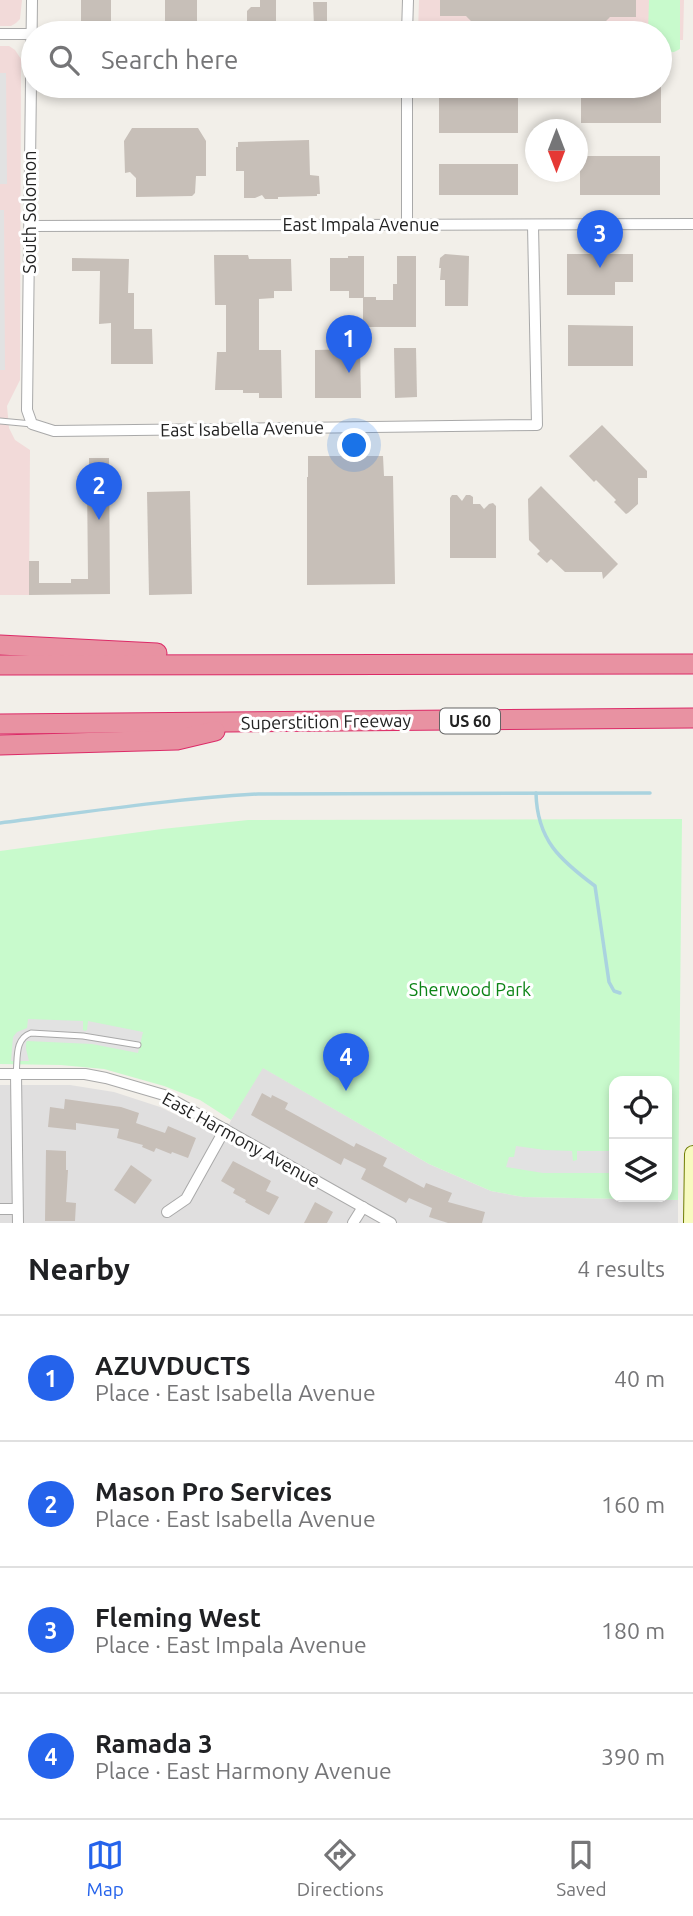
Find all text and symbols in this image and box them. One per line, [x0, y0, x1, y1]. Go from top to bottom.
search box [21, 21, 672, 98]
icon: search [45, 41, 83, 79]
text: Search here [101, 45, 238, 74]
north arrow [525, 119, 588, 182]
street label: South Solomon [19, 150, 39, 274]
pin: 3 [577, 210, 623, 268]
street label: East Impala Avenue [282, 214, 440, 234]
pin: 1 [326, 315, 372, 373]
street label: East Isabella Avenue [160, 417, 324, 439]
your location [337, 428, 371, 462]
pin: 2 [76, 462, 122, 520]
road number: US 60 [440, 708, 500, 734]
street label: Superstition Freeway [241, 710, 412, 732]
park label: Sherwood Park [409, 979, 531, 999]
pin: 4 [323, 1033, 369, 1091]
map controls [609, 1076, 672, 1202]
button: locate [609, 1076, 672, 1139]
street label: East Harmony Avenue [159, 1088, 324, 1191]
button: layers [609, 1139, 672, 1202]
text: Nearby [28, 1252, 130, 1286]
text: 4 results [577, 1256, 665, 1281]
text: AZUVDUCTS [95, 1351, 251, 1380]
text: 1 [45, 1366, 57, 1391]
text: 40 m [614, 1366, 665, 1391]
text: Place · East Isabella Avenue [95, 1380, 376, 1405]
text: Mason Pro Services [95, 1477, 332, 1506]
text: 2 [45, 1492, 57, 1517]
text: 160 m [601, 1492, 665, 1517]
text: Place · East Isabella Avenue [95, 1506, 376, 1531]
text: Fleming West [95, 1603, 261, 1632]
text: 3 [45, 1618, 57, 1643]
text: 180 m [601, 1618, 665, 1643]
text: Place · East Impala Avenue [95, 1632, 367, 1657]
text: Ramada 3 [95, 1729, 213, 1758]
text: 4 [45, 1744, 57, 1769]
text: 390 m [601, 1744, 665, 1769]
text: Place · East Harmony Avenue [95, 1758, 392, 1783]
tab: Map [86, 1836, 124, 1900]
tab: Directions [297, 1836, 384, 1900]
tab: Saved [556, 1836, 607, 1900]

